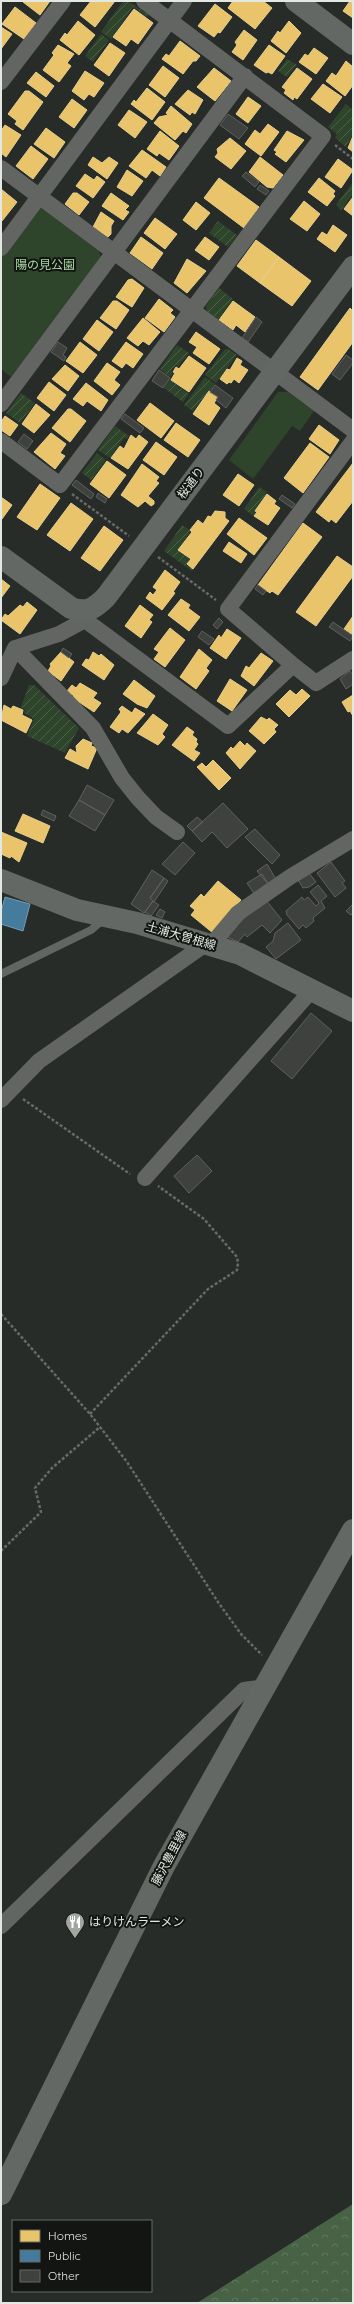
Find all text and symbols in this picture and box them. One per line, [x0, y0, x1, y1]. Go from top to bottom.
park label: 陽の見公園 [15, 257, 75, 272]
street label: 桜通り [174, 464, 207, 502]
street label: 土浦大曽根線 [144, 918, 218, 953]
street label: 藤沢豊里線 [148, 1828, 189, 1888]
restaurant icon: はりけんラーメン [64, 1911, 86, 1939]
place label: はりけんラーメン [89, 1914, 185, 1929]
legend [12, 2220, 152, 2292]
text: Homes [48, 2228, 88, 2243]
text: Public [48, 2248, 81, 2263]
text: Other [48, 2268, 80, 2283]

